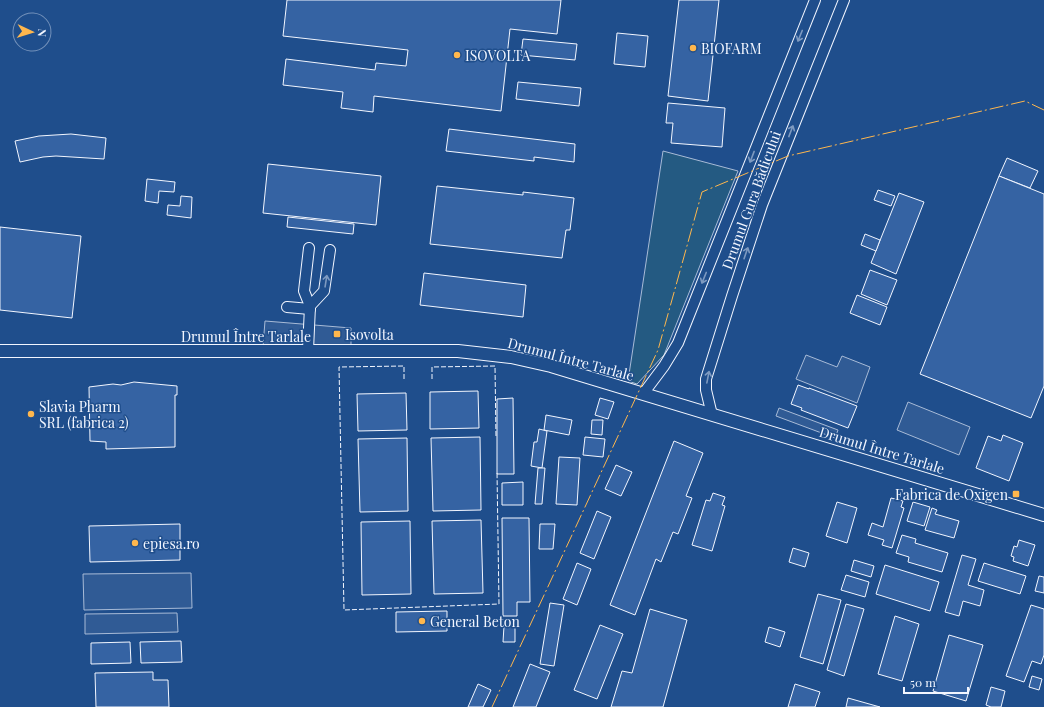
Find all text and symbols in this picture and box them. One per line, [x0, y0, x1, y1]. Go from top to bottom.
north arrow [12, 12, 52, 52]
text: N [35, 28, 50, 37]
one-way arrow [796, 30, 804, 42]
place label: BIOFARM [701, 39, 762, 58]
marker: BIOFARM [688, 43, 698, 53]
place label: ISOVOLTA [465, 46, 531, 65]
marker: ISOVOLTA [452, 50, 462, 60]
one-way arrow [787, 125, 795, 137]
street label: Drumul Gura Bădicului [717, 128, 785, 272]
one-way arrow [747, 150, 755, 162]
one-way arrow [743, 246, 750, 259]
one-way arrow [700, 271, 707, 283]
one-way arrow [322, 275, 330, 288]
place label: Isovolta [345, 325, 394, 344]
street label: Drumul Între Tarlale [181, 327, 311, 346]
marker: Isovolta [332, 329, 342, 339]
street label: Drumul Între Tarlale [506, 333, 636, 385]
one-way arrow [704, 371, 712, 384]
place label: Slavia Pharm SRL (fabrica 2) [39, 397, 129, 432]
marker: Slavia Pharm SRL (fabrica 2) [26, 409, 36, 419]
street label: Drumul Între Tarlale [817, 422, 947, 478]
place label: Fabrica de Oxigen [895, 485, 1009, 504]
marker: Fabrica de Oxigen [1011, 489, 1021, 499]
place label: epiesa.ro [143, 534, 200, 553]
marker: epiesa.ro [130, 538, 140, 548]
place label: General Beton [430, 612, 520, 631]
marker: General Beton [417, 616, 427, 626]
scale bar [904, 669, 968, 695]
text: 50 m [910, 674, 936, 690]

